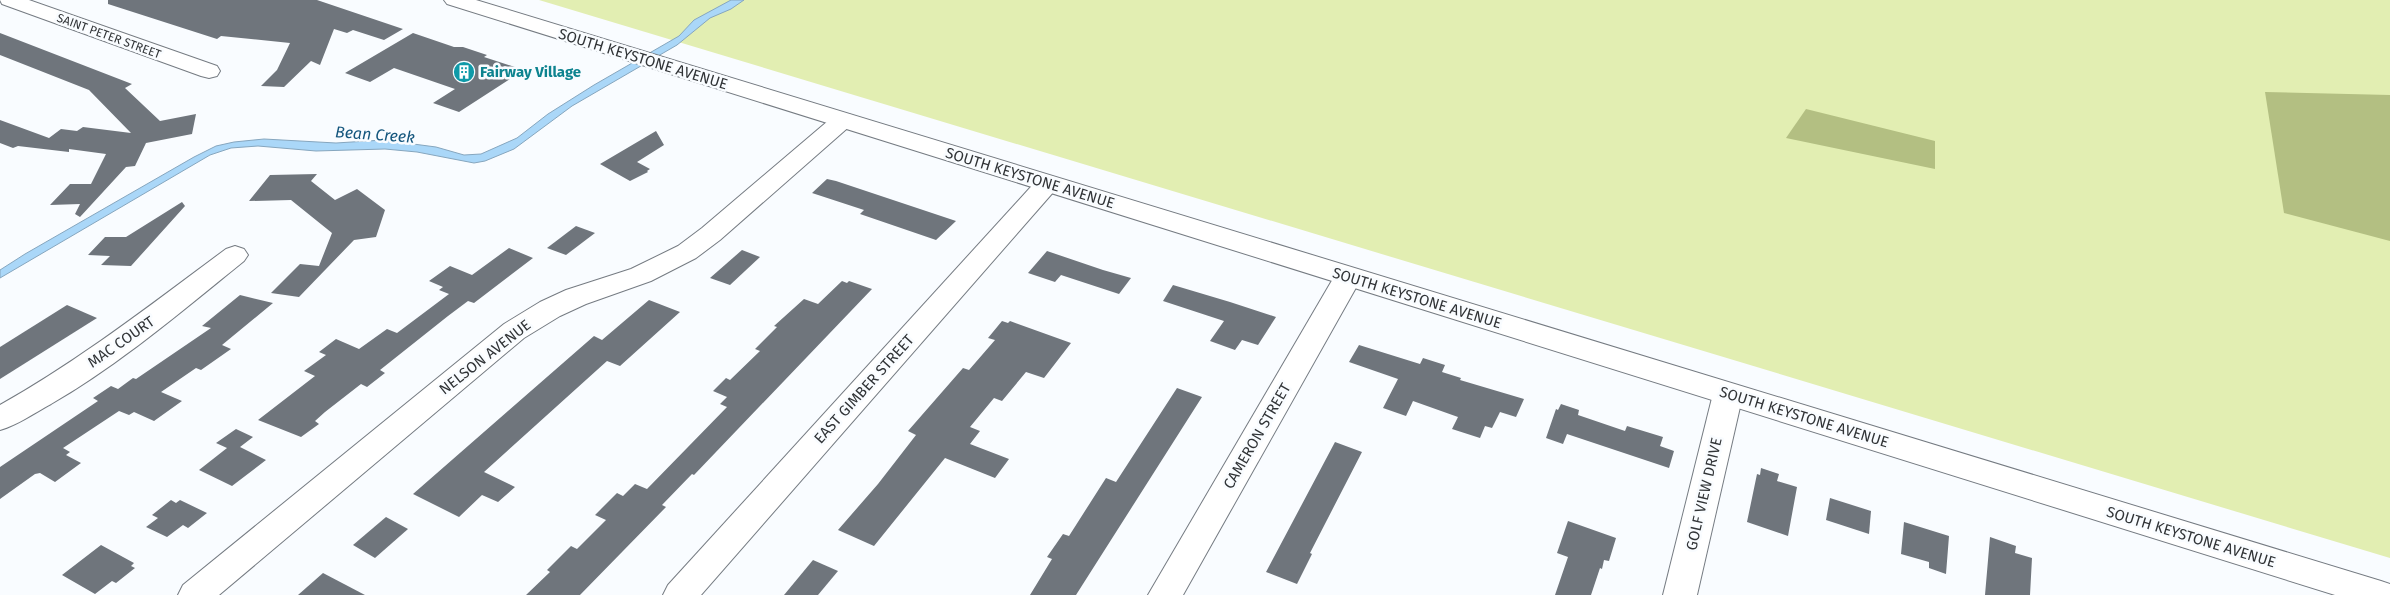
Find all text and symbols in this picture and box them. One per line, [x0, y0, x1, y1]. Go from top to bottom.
street label: SAINT PETER STREET [55, 11, 164, 62]
street label: SOUTH KEYSTONE AVENUE [556, 25, 730, 93]
building icon: Fairway Village [452, 60, 476, 84]
place label: Fairway Village [480, 63, 581, 81]
water label: Bean Creek [335, 122, 416, 147]
street label: SOUTH KEYSTONE AVENUE [943, 144, 1117, 212]
street label: SOUTH KEYSTONE AVENUE [1330, 264, 1504, 332]
street label: MAC COURT [84, 312, 158, 372]
street label: NELSON AVENUE [436, 316, 534, 398]
street label: EAST GIMBER STREET [810, 331, 918, 447]
street label: CAMERON STREET [1220, 380, 1295, 492]
street label: SOUTH KEYSTONE AVENUE [1717, 383, 1891, 451]
street label: GOLF VIEW DRIVE [1682, 436, 1726, 552]
street label: SOUTH KEYSTONE AVENUE [2104, 503, 2278, 571]

